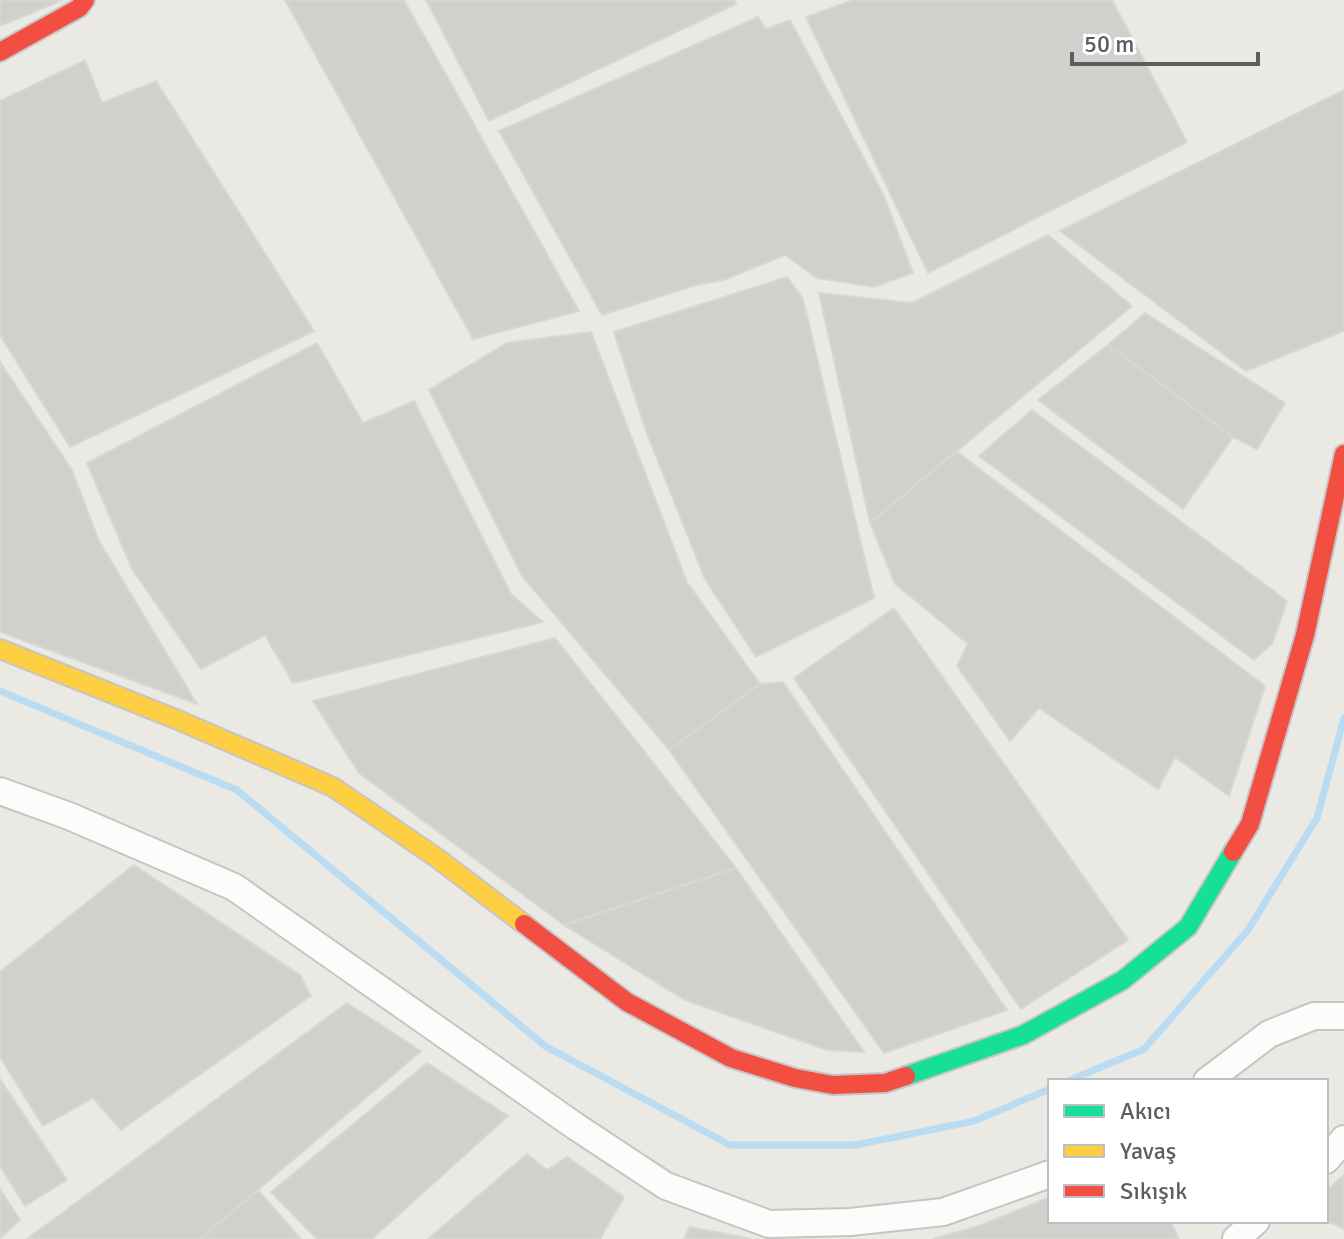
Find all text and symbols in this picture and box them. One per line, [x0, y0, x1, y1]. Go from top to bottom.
scale bar [1072, 16, 1258, 66]
text: 50 m [1084, 29, 1134, 59]
legend [1048, 1079, 1328, 1223]
text: Akıcı [1120, 1096, 1171, 1126]
text: Yavaş [1120, 1136, 1176, 1166]
text: Sıkışık [1120, 1176, 1187, 1206]

